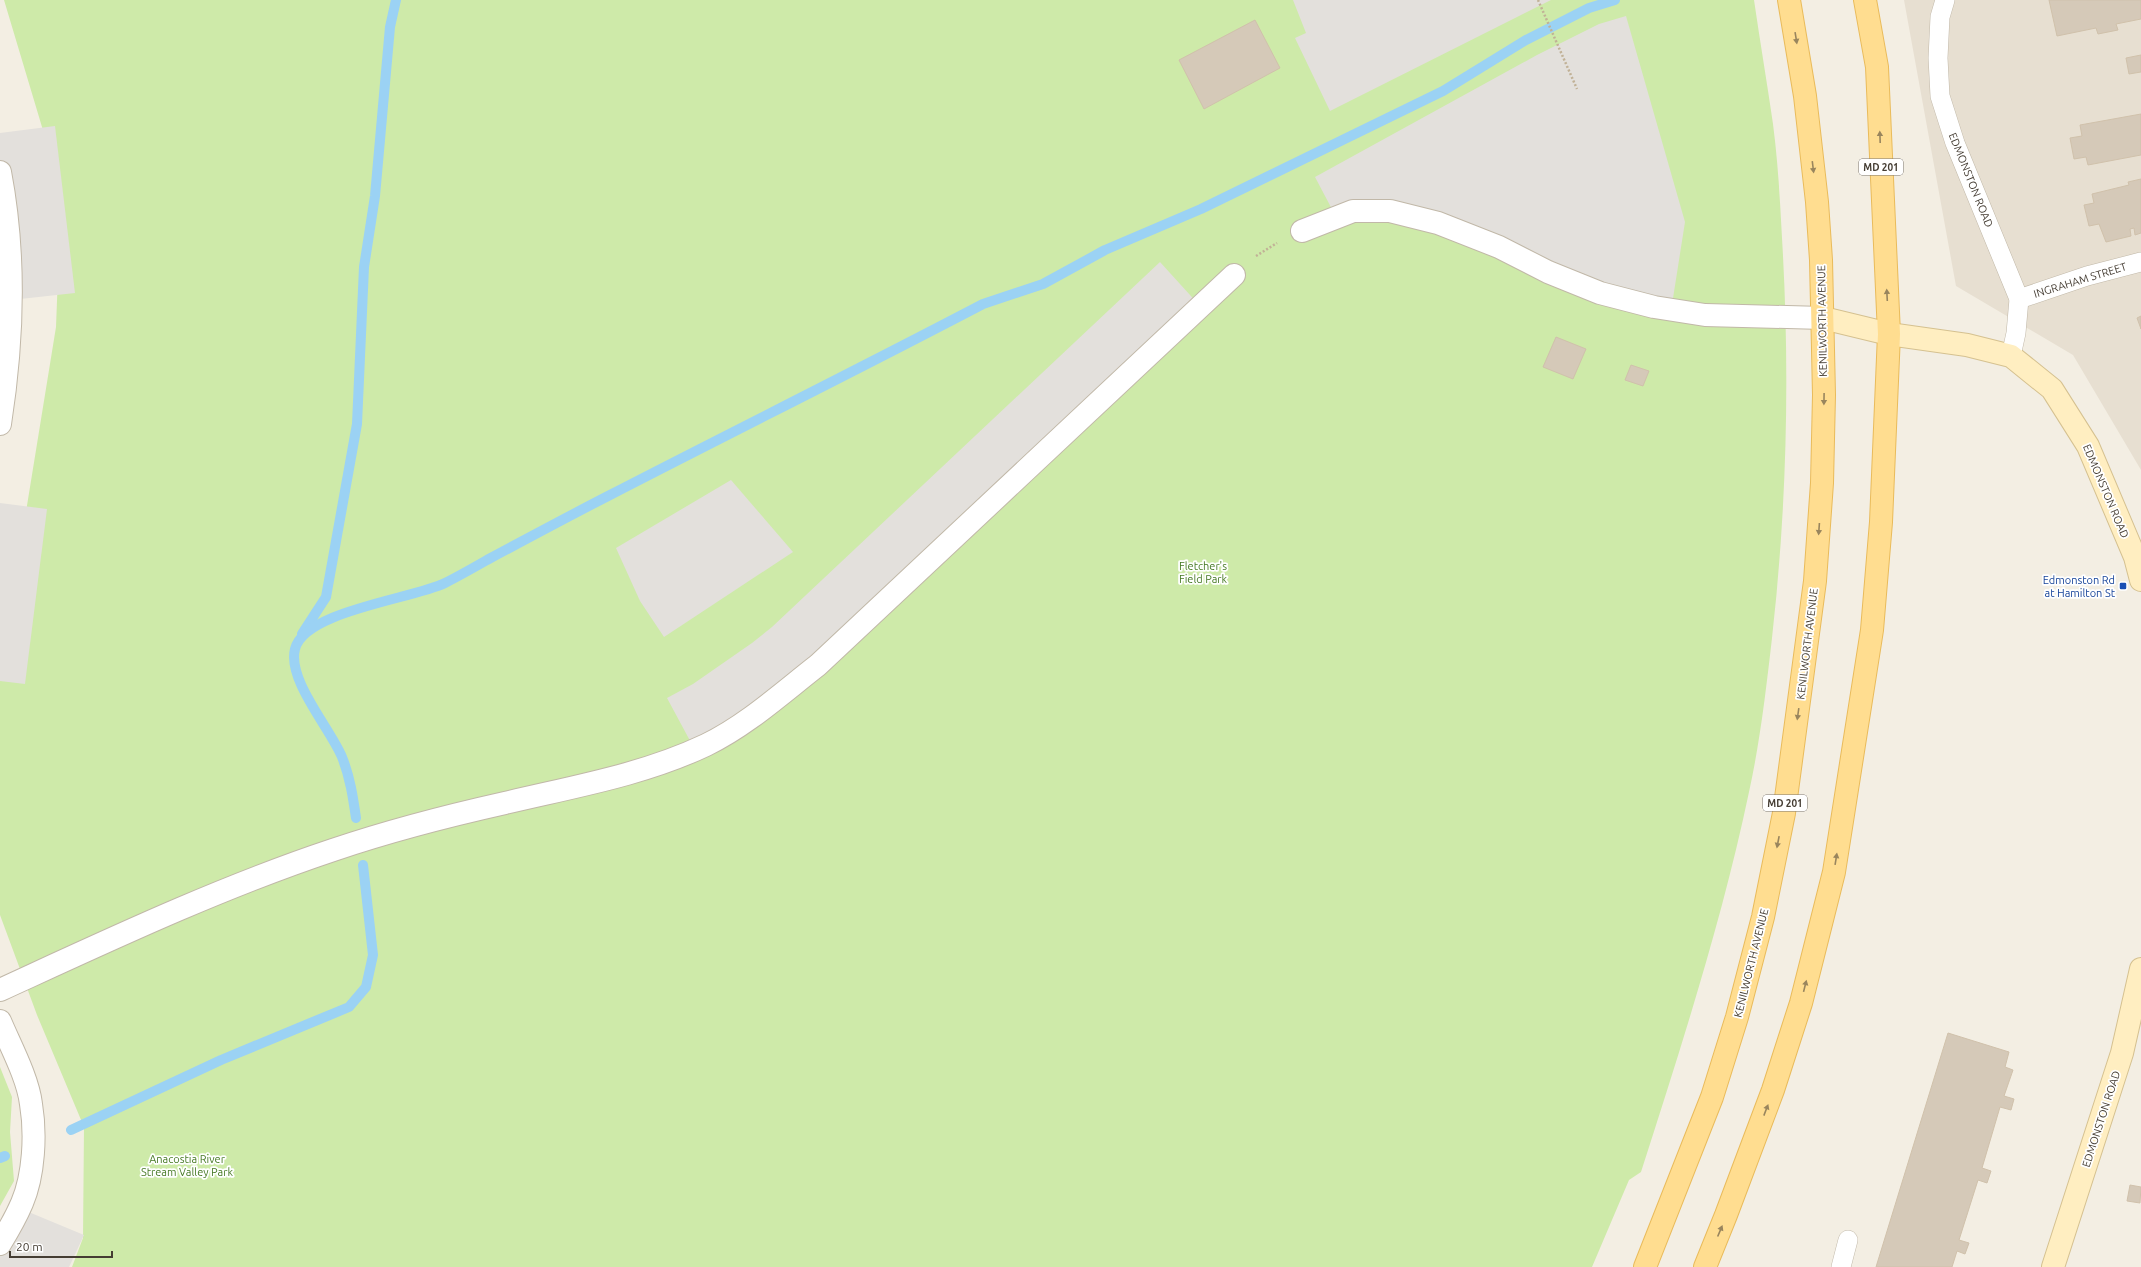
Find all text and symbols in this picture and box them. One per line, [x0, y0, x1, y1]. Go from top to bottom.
one-way arrow [1793, 32, 1799, 45]
one-way arrow [1877, 130, 1883, 143]
street label: EDMONSTON ROAD [1947, 131, 1996, 229]
road number: MD 201 [1859, 159, 1903, 175]
one-way arrow [1810, 161, 1816, 173]
street label: INGRAHAM STREET [2032, 260, 2128, 300]
street label: KENILWORTH AVENUE [1815, 265, 1829, 377]
one-way arrow [1884, 288, 1890, 301]
one-way arrow [1821, 393, 1827, 406]
street label: EDMONSTON ROAD [2081, 442, 2131, 540]
one-way arrow [1815, 523, 1822, 535]
park label: Fletcher's Field Park [1179, 560, 1228, 585]
place label: Edmonston Rd at Hamilton St [2043, 574, 2116, 599]
marker: Edmonston Rd at Hamilton St [2118, 581, 2128, 591]
street label: KENILWORTH AVENUE [1794, 588, 1820, 700]
one-way arrow [1795, 708, 1801, 720]
road number: MD 201 [1763, 795, 1807, 811]
one-way arrow [1775, 836, 1781, 849]
one-way arrow [1833, 853, 1839, 866]
street label: KENILWORTH AVENUE [1732, 907, 1770, 1019]
one-way arrow [1803, 980, 1809, 992]
street label: EDMONSTON ROAD [2080, 1069, 2122, 1169]
one-way arrow [1763, 1103, 1769, 1115]
park label: Anacostia River Stream Valley Park [141, 1153, 233, 1178]
one-way arrow [1717, 1225, 1723, 1237]
scale bar [10, 1233, 112, 1259]
text: 20 m [16, 1240, 43, 1253]

